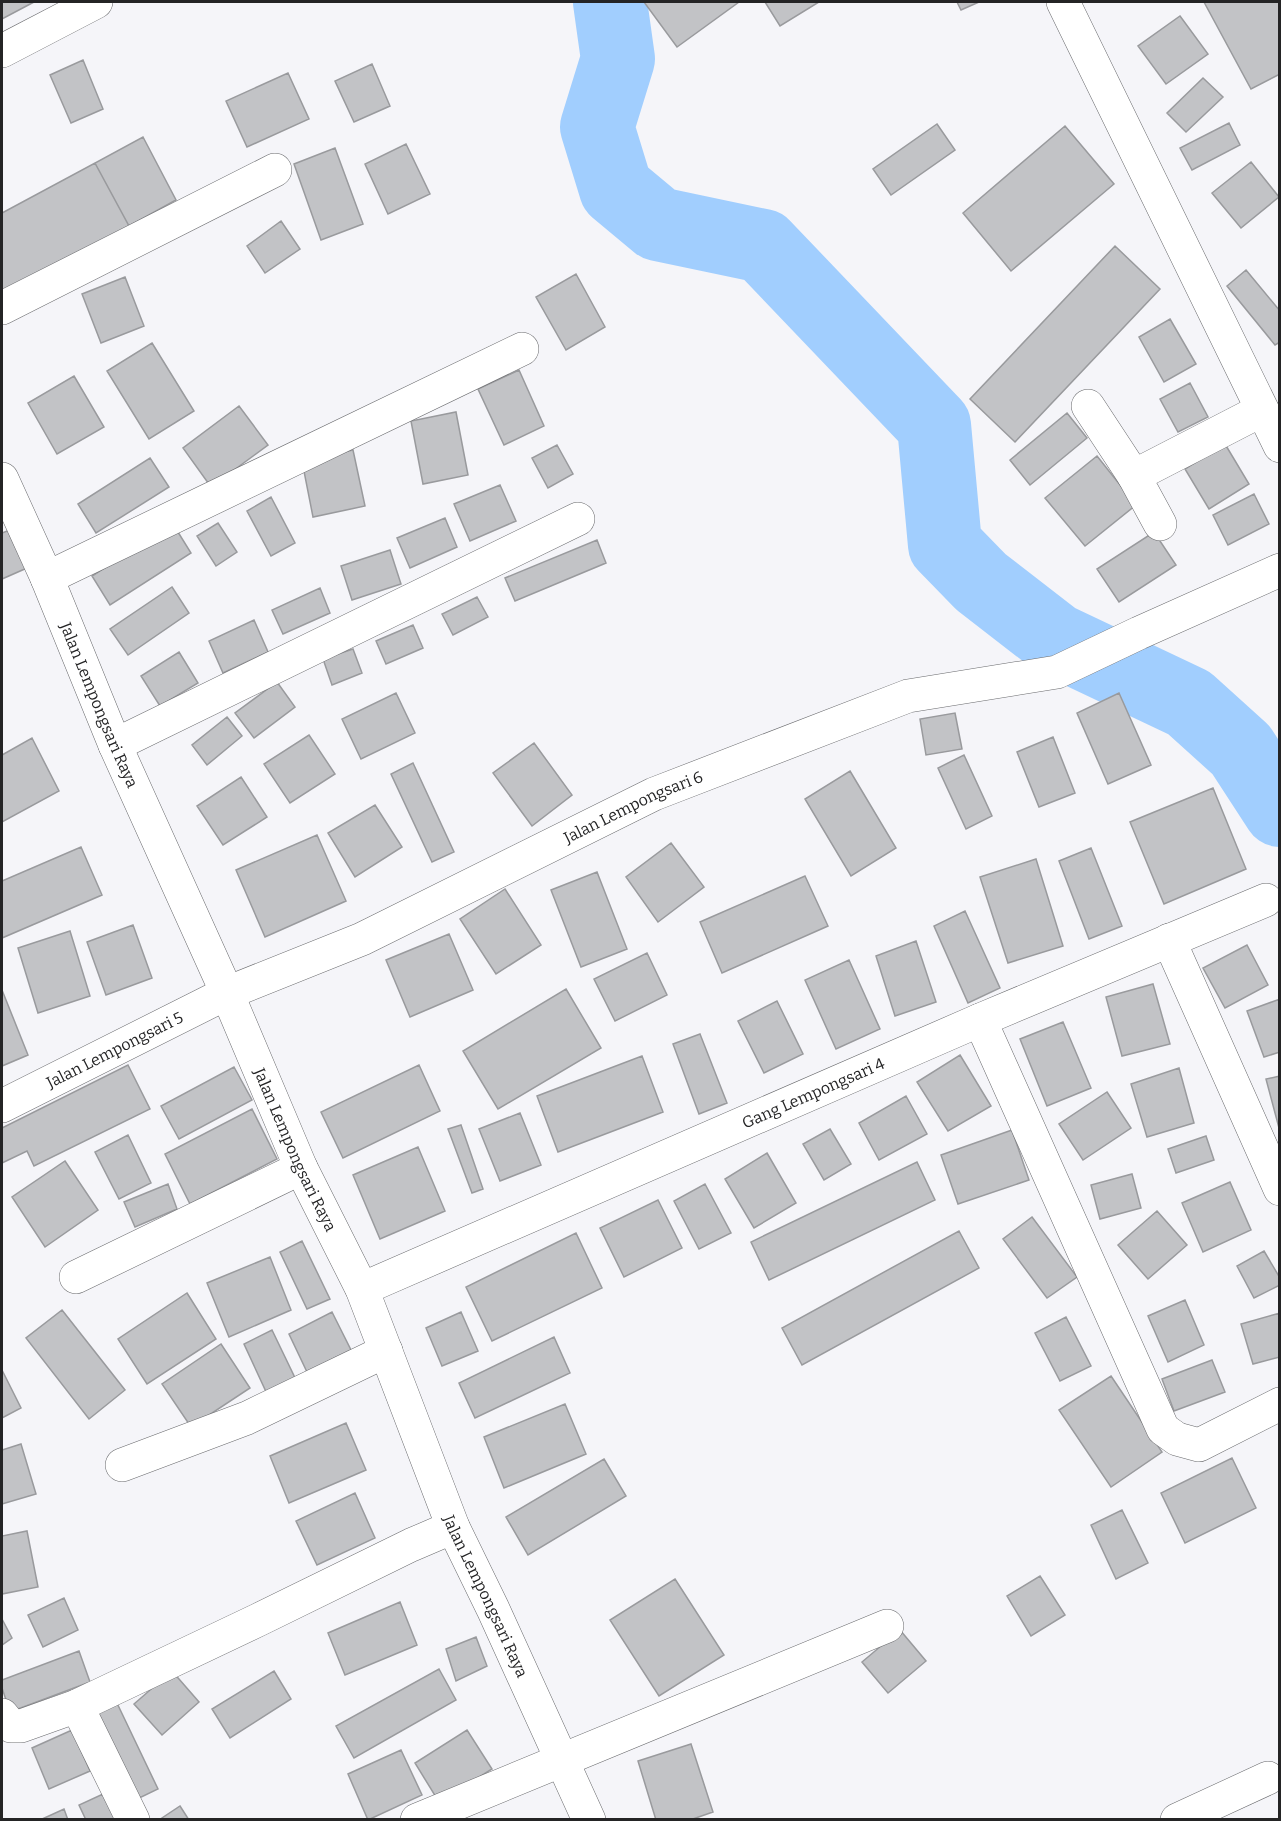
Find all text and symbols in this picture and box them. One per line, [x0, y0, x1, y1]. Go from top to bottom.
street label: Jalan Lempongsari Raya [56, 618, 143, 791]
street label: Jalan Lempongsari 6 [559, 767, 705, 847]
street label: Jalan Lempongsari 5 [42, 1007, 186, 1092]
street label: Gang Lempongsari 4 [739, 1053, 888, 1132]
street label: Jalan Lempongsari Raya [250, 1064, 341, 1235]
street label: Jalan Lempongsari Raya [439, 1511, 532, 1680]

